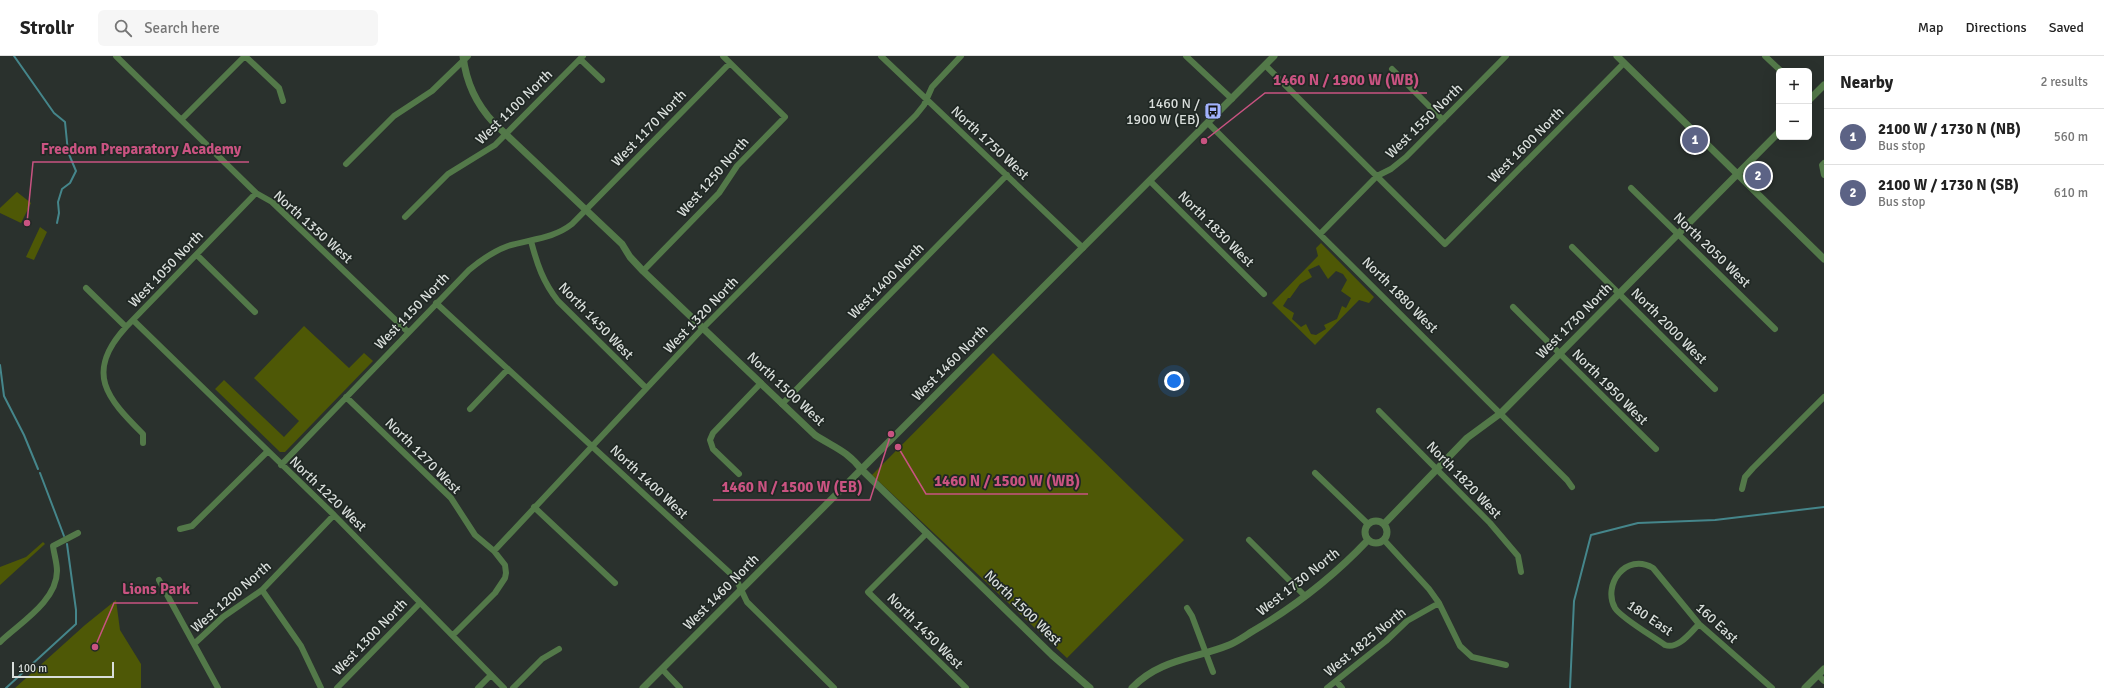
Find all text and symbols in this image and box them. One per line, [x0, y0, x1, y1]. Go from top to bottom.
search box [98, 10, 378, 46]
text: Strollr [20, 16, 74, 40]
icon: search [112, 17, 134, 39]
text: Search here [144, 19, 220, 37]
text: Map [1918, 19, 1944, 36]
text: Directions [1966, 19, 2027, 36]
text: Saved [2049, 19, 2084, 36]
street label: West 1100 North [472, 66, 556, 148]
callout: 1460 N / 1900 W (WB) [1265, 66, 1427, 93]
map controls [1776, 68, 1812, 140]
button: + [1776, 68, 1812, 104]
text: 1460 N / 1900 W (WB) [1273, 71, 1419, 89]
text: Nearby [1840, 72, 1893, 93]
text: 2 results [2040, 74, 2088, 90]
street label: West 1550 North [1382, 80, 1466, 162]
street label: West 1170 North [608, 86, 690, 170]
place label: 1460 N / 1900 W (EB) [1126, 95, 1200, 128]
bus stop icon: 1460 N / 1900 W (EB) [1203, 101, 1223, 121]
street label: North 1750 West [947, 102, 1033, 184]
street label: West 1600 North [1484, 103, 1568, 187]
button: − [1776, 104, 1812, 140]
text: 2100 W / 1730 N (NB) [1878, 120, 2021, 138]
pin: 1 [1682, 125, 1708, 155]
text: 1 [1849, 129, 1857, 145]
text: 560 m [2054, 129, 2088, 145]
street label: West 1250 North [674, 133, 752, 221]
callout: Freedom Preparatory Academy [33, 135, 249, 162]
text: Bus stop [1878, 138, 1925, 154]
text: Freedom Preparatory Academy [41, 140, 242, 158]
pin: 2 [1745, 161, 1771, 191]
text: 2100 W / 1730 N (SB) [1878, 176, 2019, 194]
text: 2 [1849, 185, 1857, 201]
text: 610 m [2054, 185, 2088, 201]
street label: North 1350 West [270, 187, 356, 267]
street label: North 1830 West [1174, 187, 1258, 271]
text: Bus stop [1878, 194, 1925, 210]
street label: North 2050 West [1670, 209, 1754, 291]
street label: West 1050 North [125, 227, 207, 311]
street label: West 1400 North [844, 239, 928, 323]
street label: North 1880 West [1358, 253, 1442, 337]
street label: West 1150 North [371, 269, 453, 353]
street label: West 1320 North [660, 273, 742, 357]
street label: North 1450 West [555, 279, 637, 363]
street label: West 1730 North [1532, 279, 1616, 363]
street label: North 2000 West [1627, 284, 1711, 368]
street label: West 1460 North [908, 321, 992, 405]
street label: North 1950 West [1568, 345, 1652, 429]
street label: North 1500 West [743, 348, 829, 430]
your location [1164, 371, 1184, 391]
street label: North 1270 West [381, 414, 465, 498]
street label: North 1820 West [1423, 438, 1505, 522]
street label: North 1400 West [606, 441, 692, 523]
street label: North 1220 West [286, 453, 370, 535]
callout: 1460 N / 1500 W (WB) [926, 467, 1088, 494]
text: 1460 N / 1500 W (WB) [934, 472, 1080, 490]
callout: 1460 N / 1500 W (EB) [713, 473, 870, 500]
text: 1460 N / 1500 W (EB) [721, 478, 863, 496]
street label: West 1730 North [1253, 544, 1343, 620]
street label: West 1460 North [679, 550, 763, 634]
street label: West 1200 North [187, 558, 275, 636]
street label: North 1500 West [981, 567, 1065, 649]
callout: Lions Park [114, 576, 198, 603]
text: Lions Park [122, 580, 190, 598]
street label: North 1450 West [883, 589, 967, 673]
street label: West 1300 North [329, 595, 411, 679]
street label: 180 East [1624, 596, 1676, 640]
street label: 160 East [1692, 599, 1742, 647]
street label: West 1825 North [1321, 604, 1409, 680]
scale bar [12, 660, 114, 679]
text: 100 m [18, 662, 47, 675]

